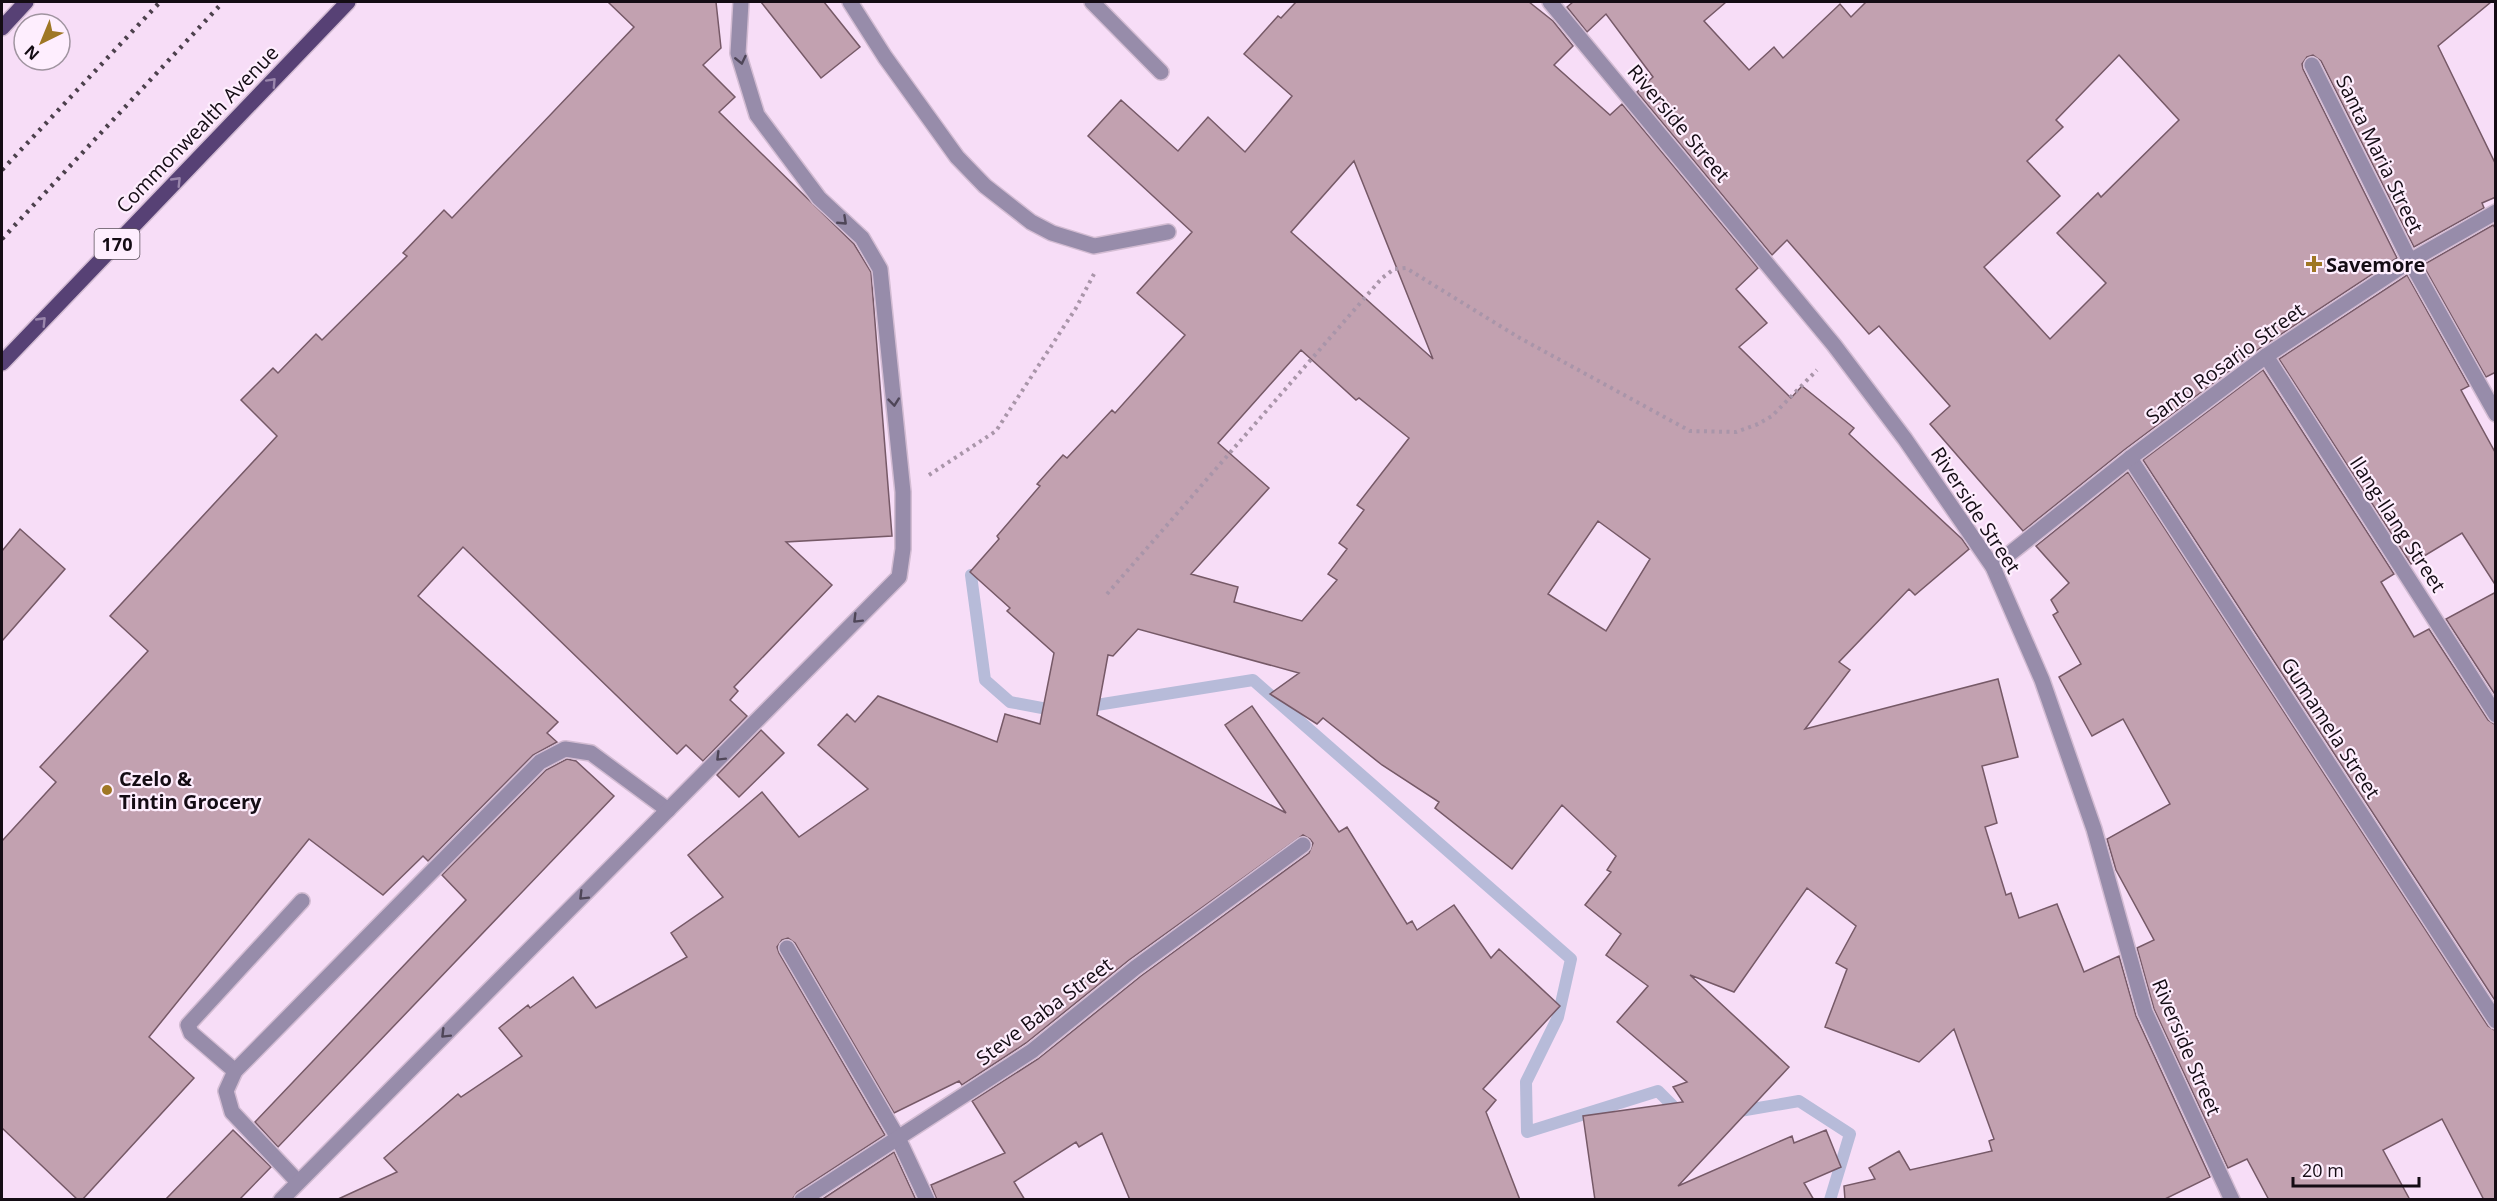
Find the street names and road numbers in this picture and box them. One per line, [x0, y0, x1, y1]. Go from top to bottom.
street label: Commonwealth Avenue [110, 39, 284, 219]
street label: Riverside Street [1622, 58, 1736, 188]
street label: Santa Maria Street [2330, 71, 2430, 237]
road number: 170 [94, 229, 140, 259]
street label: Santo Rosario Street [2140, 296, 2310, 430]
street label: Riverside Street [1925, 441, 2027, 579]
street label: Ilang-Ilang Street [2344, 451, 2452, 597]
street label: Gumamela Street [2275, 652, 2387, 804]
street label: Steve Baba Street [970, 951, 1118, 1071]
street label: Riverside Street [2146, 975, 2228, 1119]

